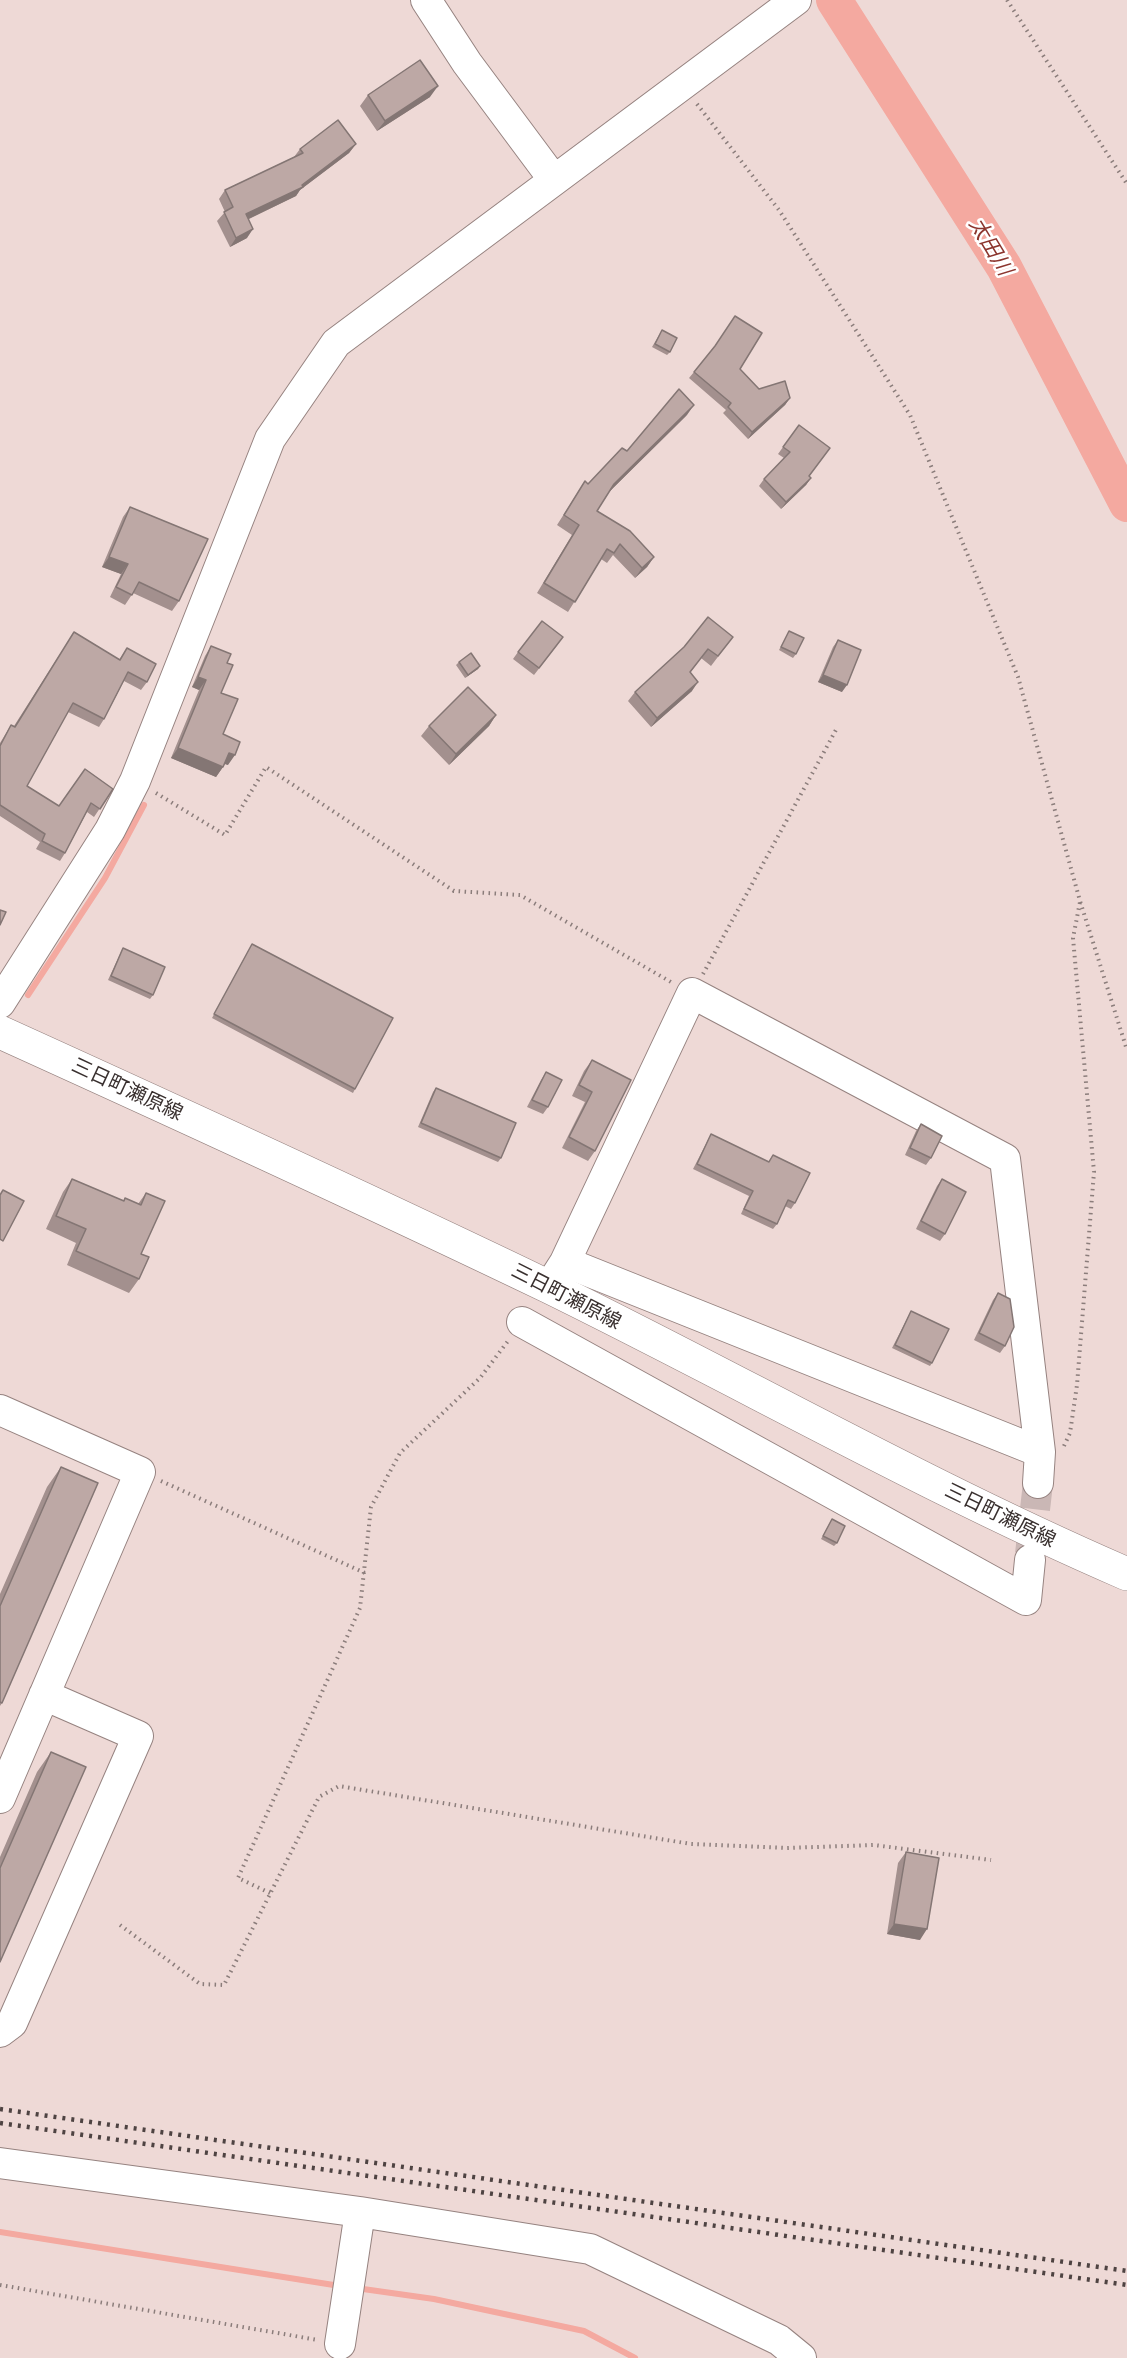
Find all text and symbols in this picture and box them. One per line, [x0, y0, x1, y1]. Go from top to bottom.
water label: 太田川 [963, 214, 1017, 280]
street label: 三日町瀬原線 [68, 1054, 186, 1126]
street label: 三日町瀬原線 [507, 1259, 625, 1335]
street label: 三日町瀬原線 [941, 1479, 1059, 1553]

